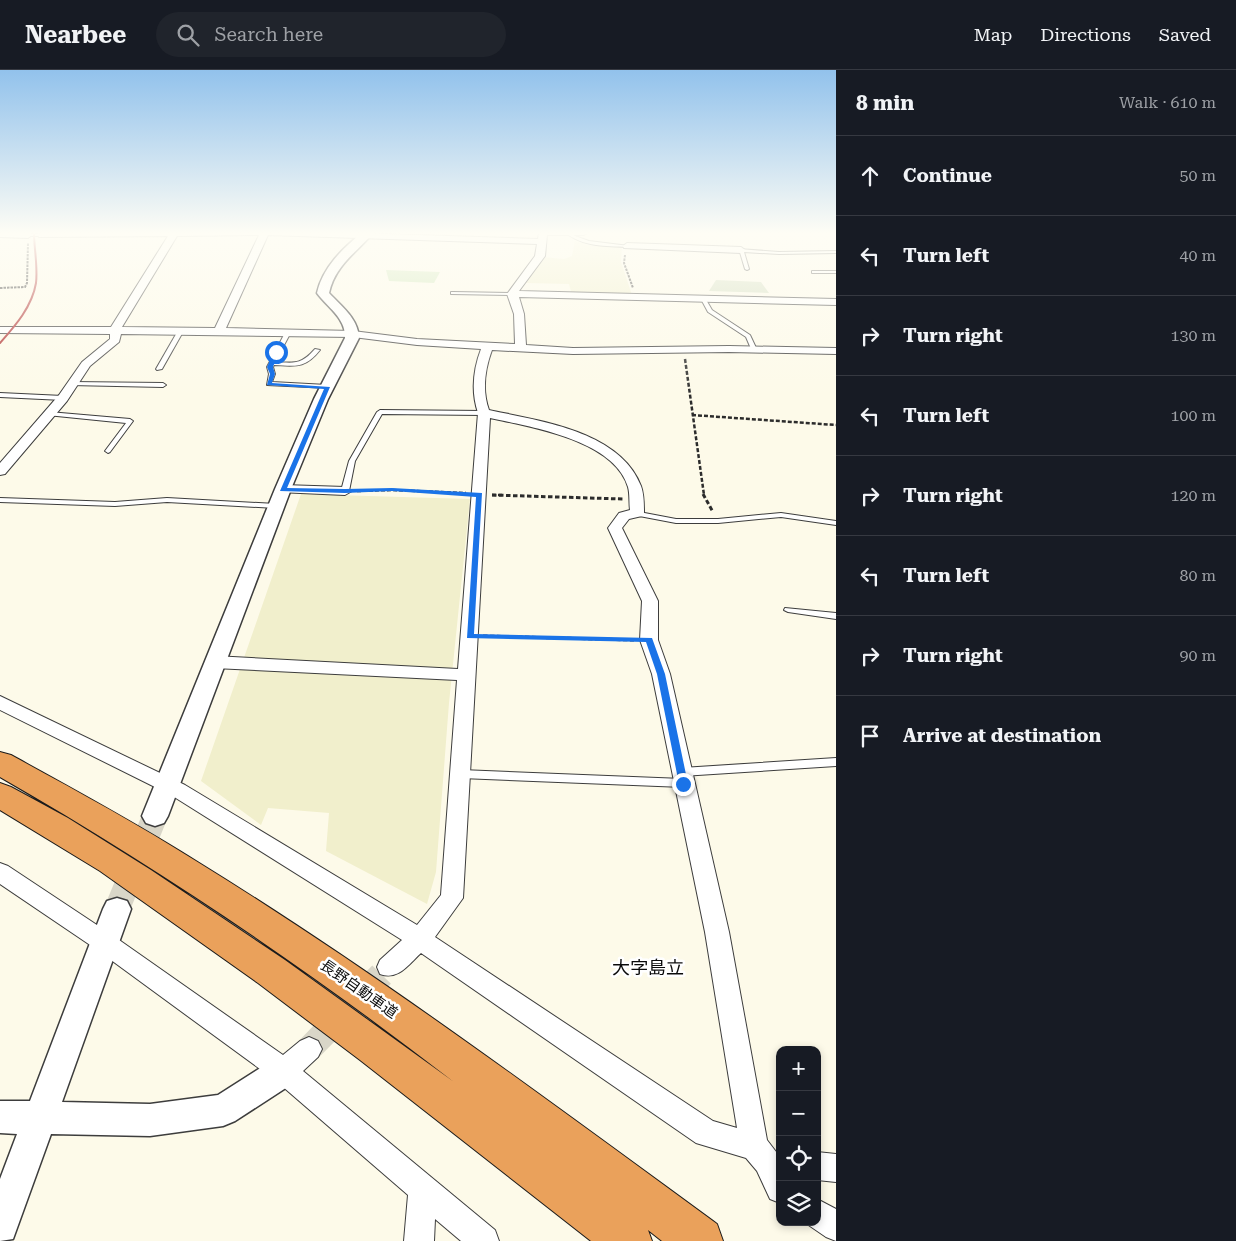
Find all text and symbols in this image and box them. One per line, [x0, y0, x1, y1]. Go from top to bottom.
search box [156, 12, 506, 57]
text: Nearbee [25, 21, 126, 49]
icon: search [174, 21, 202, 49]
text: Search here [214, 23, 323, 46]
text: Map [974, 24, 1012, 45]
text: Directions [1040, 24, 1131, 45]
text: Saved [1159, 24, 1211, 45]
text: 8 min [856, 91, 914, 115]
text: Walk · 610 m [1119, 93, 1216, 112]
icon: ahead [856, 162, 884, 190]
text: Continue [903, 164, 992, 187]
text: 50 m [1179, 166, 1216, 185]
icon: left [856, 242, 884, 270]
text: Turn left [903, 244, 989, 267]
text: 40 m [1179, 246, 1216, 265]
icon: right [856, 322, 884, 350]
text: Turn right [903, 324, 1003, 347]
text: 130 m [1170, 326, 1216, 345]
route start [265, 341, 288, 364]
icon: left [856, 402, 884, 430]
text: Turn left [903, 404, 989, 427]
text: 100 m [1170, 406, 1216, 425]
icon: right [856, 482, 884, 510]
text: Turn right [903, 484, 1003, 507]
text: 120 m [1170, 486, 1216, 505]
icon: left [856, 562, 884, 590]
text: Turn left [903, 564, 989, 587]
text: 80 m [1179, 566, 1216, 585]
icon: right [856, 642, 884, 670]
text: Turn right [903, 644, 1003, 667]
text: 90 m [1179, 646, 1216, 665]
icon: arrive [856, 722, 884, 750]
text: Arrive at destination [903, 724, 1101, 747]
route end [672, 773, 695, 796]
street label: 長野自動車道 [317, 956, 401, 1022]
district label: 大字島立 [612, 957, 684, 978]
map controls [776, 1046, 821, 1226]
button: + [776, 1046, 821, 1091]
button: − [776, 1091, 821, 1136]
button: locate [776, 1136, 821, 1181]
button: layers [776, 1181, 821, 1226]

